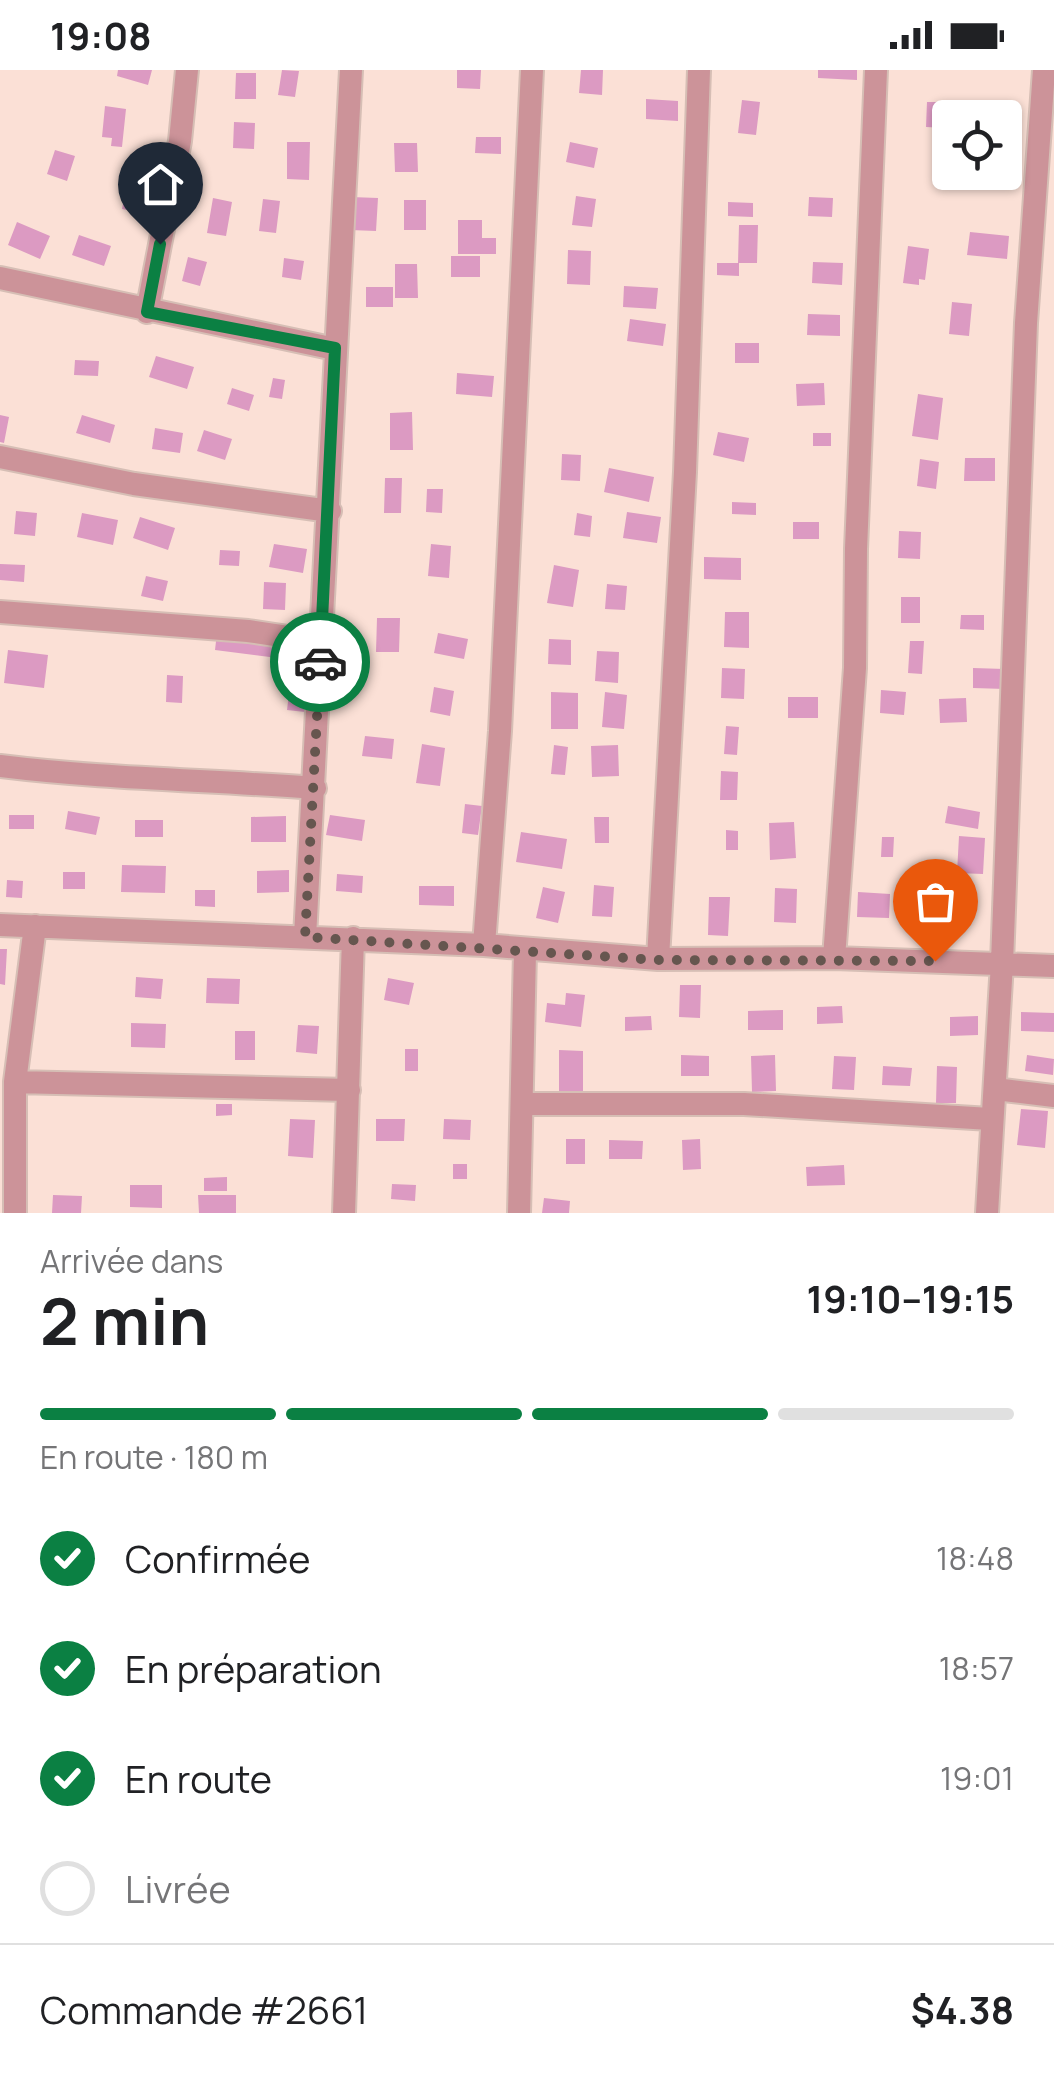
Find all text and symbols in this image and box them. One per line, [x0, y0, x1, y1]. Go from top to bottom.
text: 19:08 [50, 9, 152, 61]
map controls [932, 100, 1022, 190]
button: locate [932, 100, 1022, 190]
pin [118, 142, 203, 245]
icon: home [133, 157, 188, 212]
courier [270, 612, 370, 712]
icon: car [293, 635, 348, 690]
pin [893, 859, 978, 962]
icon: bag [908, 874, 963, 929]
text: Arrivée dans [40, 1239, 223, 1283]
text: 19:10–19:15 [807, 1272, 1014, 1324]
text: 2 min [40, 1276, 209, 1365]
text: En route · 180 m [40, 1435, 268, 1479]
icon: check [40, 1531, 95, 1586]
text: Confirmée [125, 1532, 311, 1584]
text: 18:48 [936, 1536, 1014, 1580]
icon: check [40, 1641, 95, 1696]
text: En préparation [125, 1642, 381, 1694]
text: 18:57 [939, 1646, 1014, 1690]
icon: check [40, 1751, 95, 1806]
text: En route [125, 1752, 272, 1804]
text: 19:01 [940, 1756, 1014, 1800]
text: Livrée [125, 1862, 231, 1914]
text: Commande #2661 [40, 1983, 368, 2035]
text: $4.38 [911, 1983, 1014, 2035]

